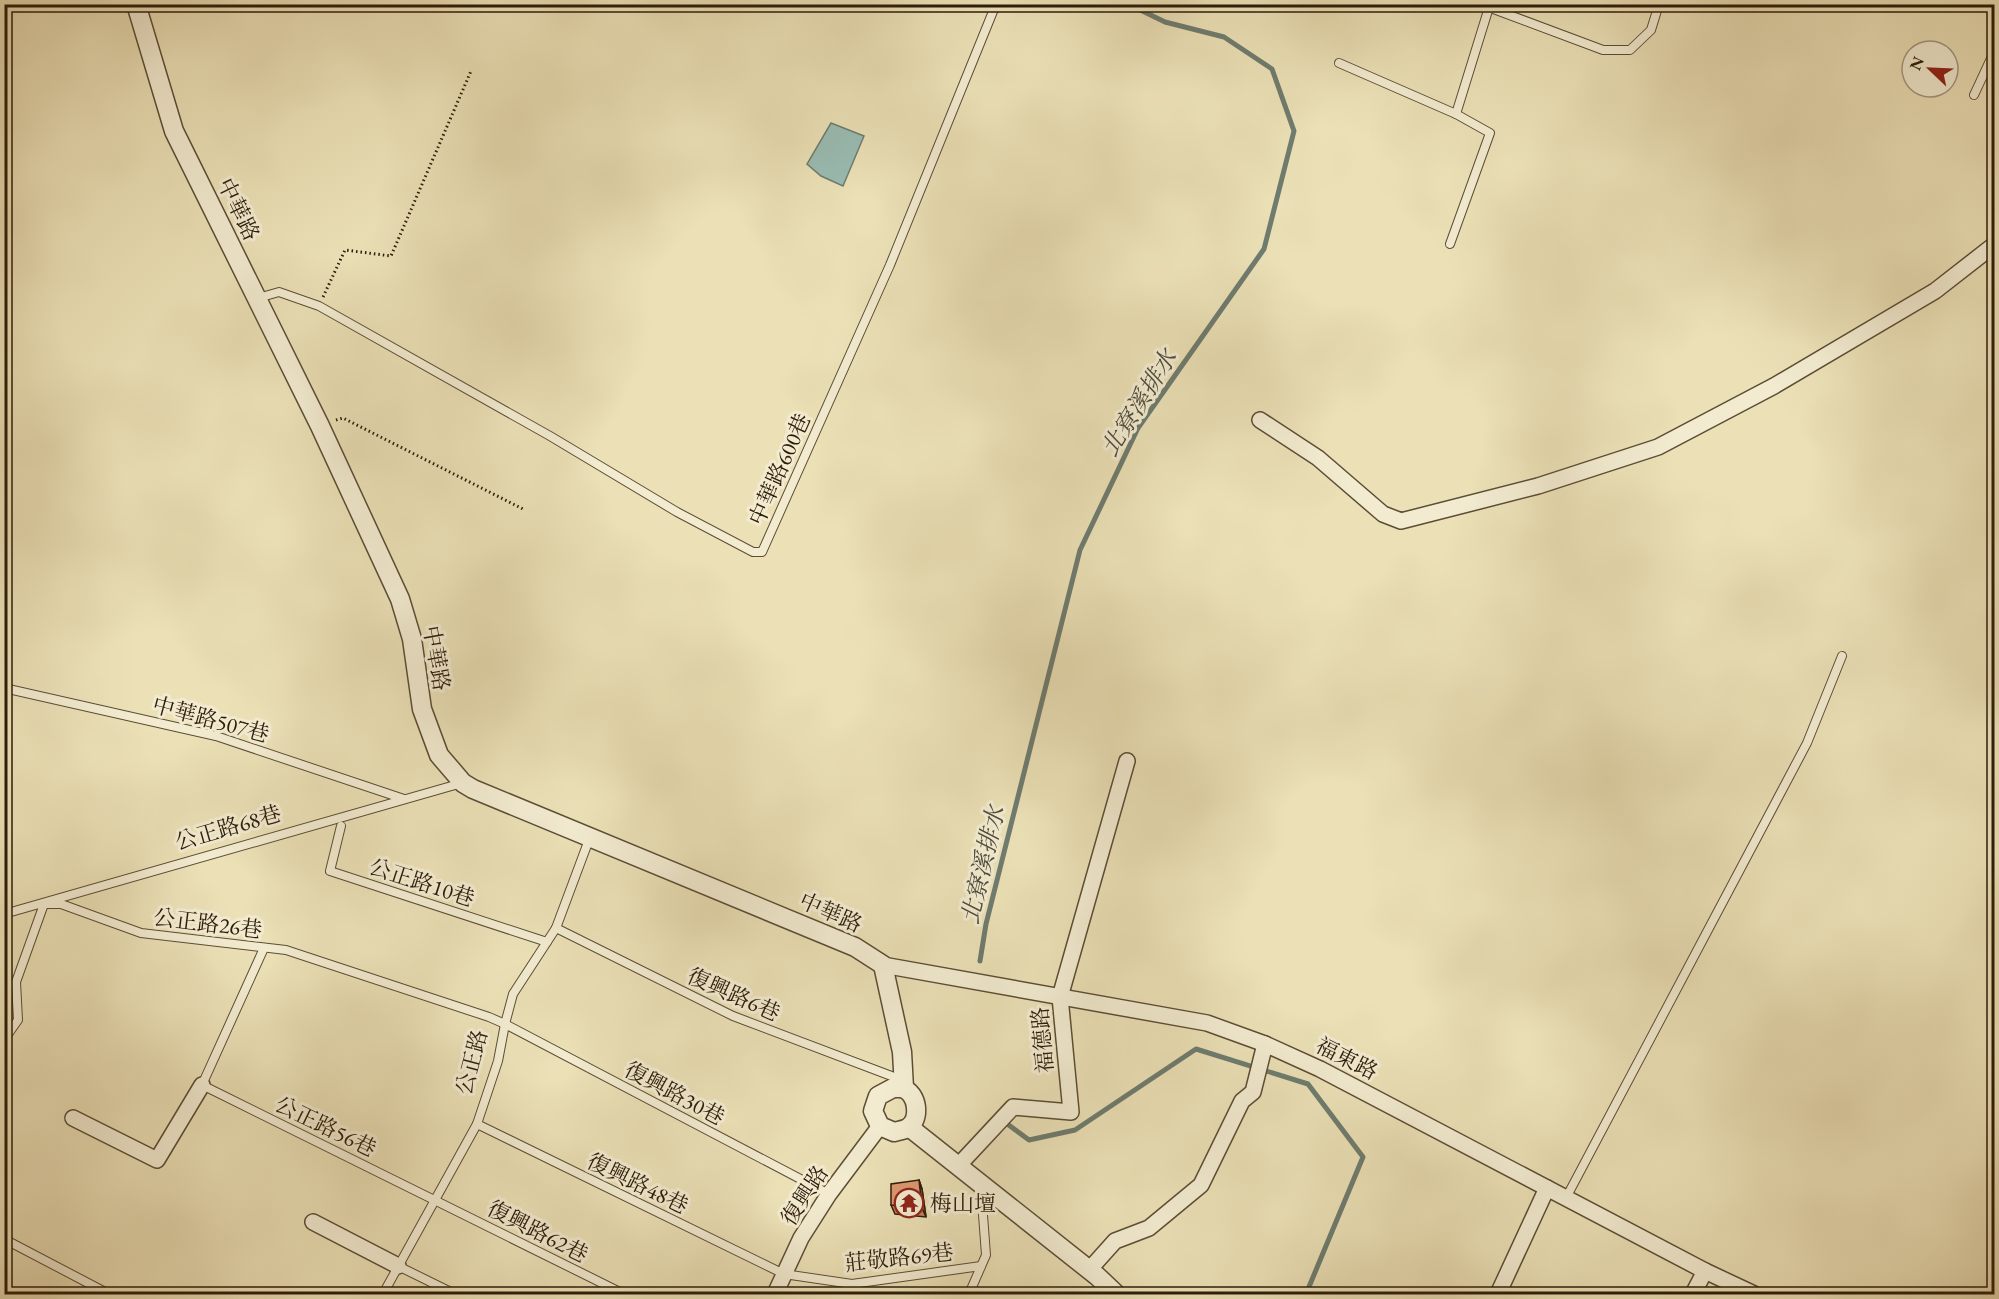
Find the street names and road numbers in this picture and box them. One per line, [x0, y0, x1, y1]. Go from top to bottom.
street label: 中華路 [211, 173, 266, 245]
street label: 中華路600巷 [742, 409, 817, 530]
street label: 中華路 [416, 623, 457, 693]
street label: 中華路507巷 [149, 690, 272, 749]
street label: 公正路68巷 [172, 799, 285, 856]
street label: 公正路10巷 [365, 852, 478, 913]
street label: 中華路 [795, 886, 867, 939]
street label: 公正路26巷 [152, 902, 264, 945]
street label: 復興路6巷 [683, 961, 785, 1028]
street label: 福德路 [1025, 1006, 1060, 1074]
street label: 公正路 [449, 1026, 494, 1098]
street label: 福東路 [1311, 1031, 1383, 1086]
street label: 復興路30巷 [620, 1055, 730, 1132]
street label: 公正路56巷 [270, 1089, 381, 1163]
street label: 復興路48巷 [582, 1146, 693, 1220]
street label: 復興路 [774, 1160, 835, 1231]
street label: 復興路62巷 [483, 1194, 593, 1269]
street label: 莊敬路69巷 [843, 1237, 955, 1278]

